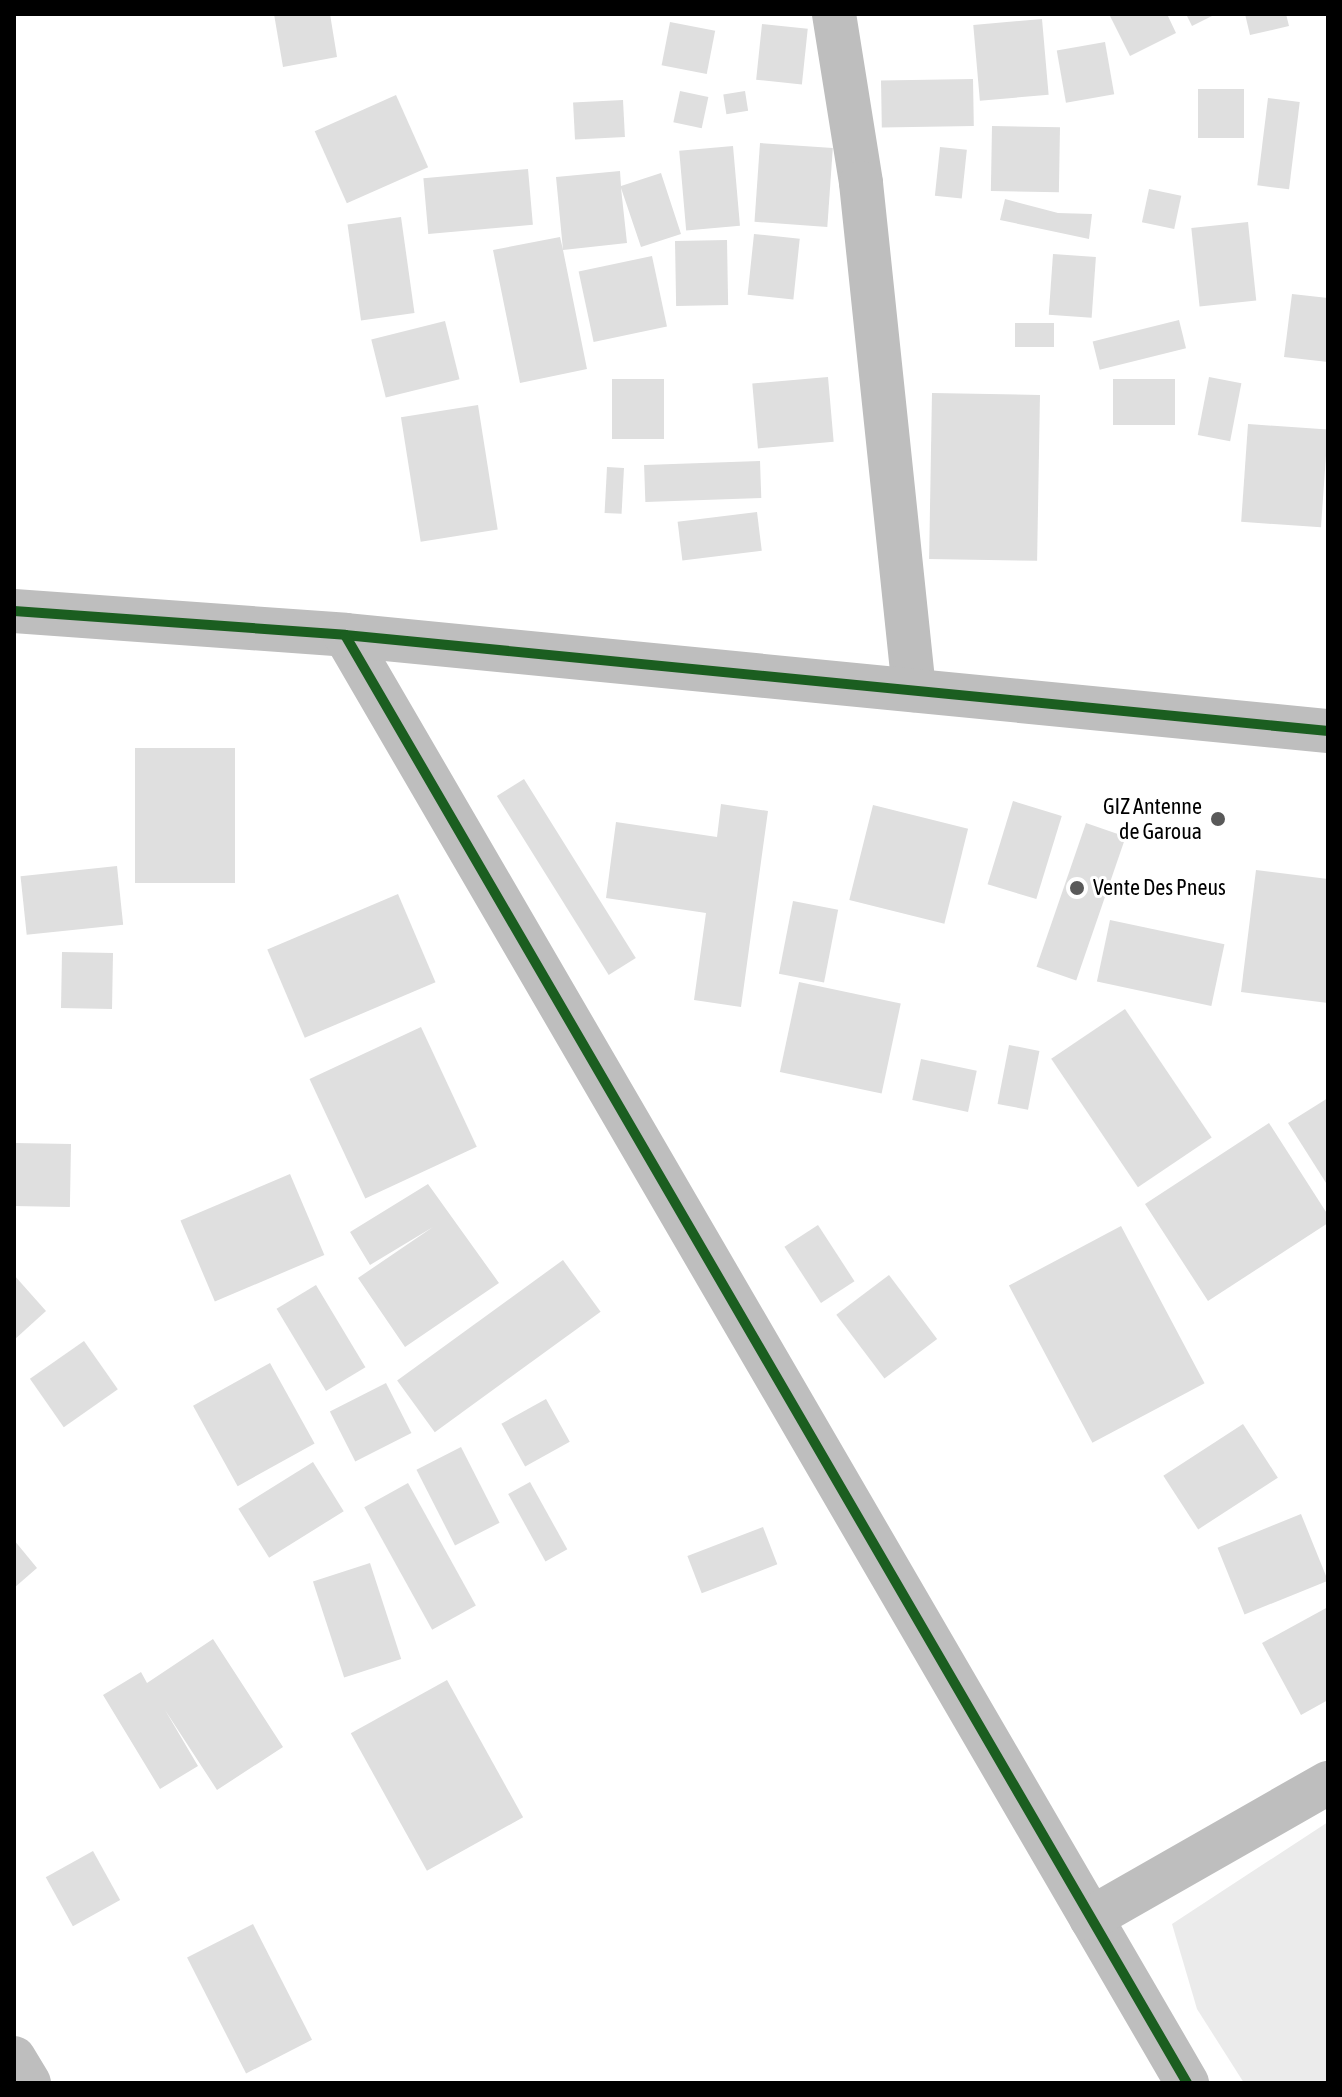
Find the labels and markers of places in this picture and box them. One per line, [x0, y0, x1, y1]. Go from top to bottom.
place label: GIZ Antenne de Garoua [1103, 793, 1202, 844]
marker: GIZ Antenne de Garoua [1209, 810, 1227, 828]
place label: Vente Des Pneus [1093, 875, 1226, 901]
marker: Vente Des Pneus [1068, 879, 1086, 897]

